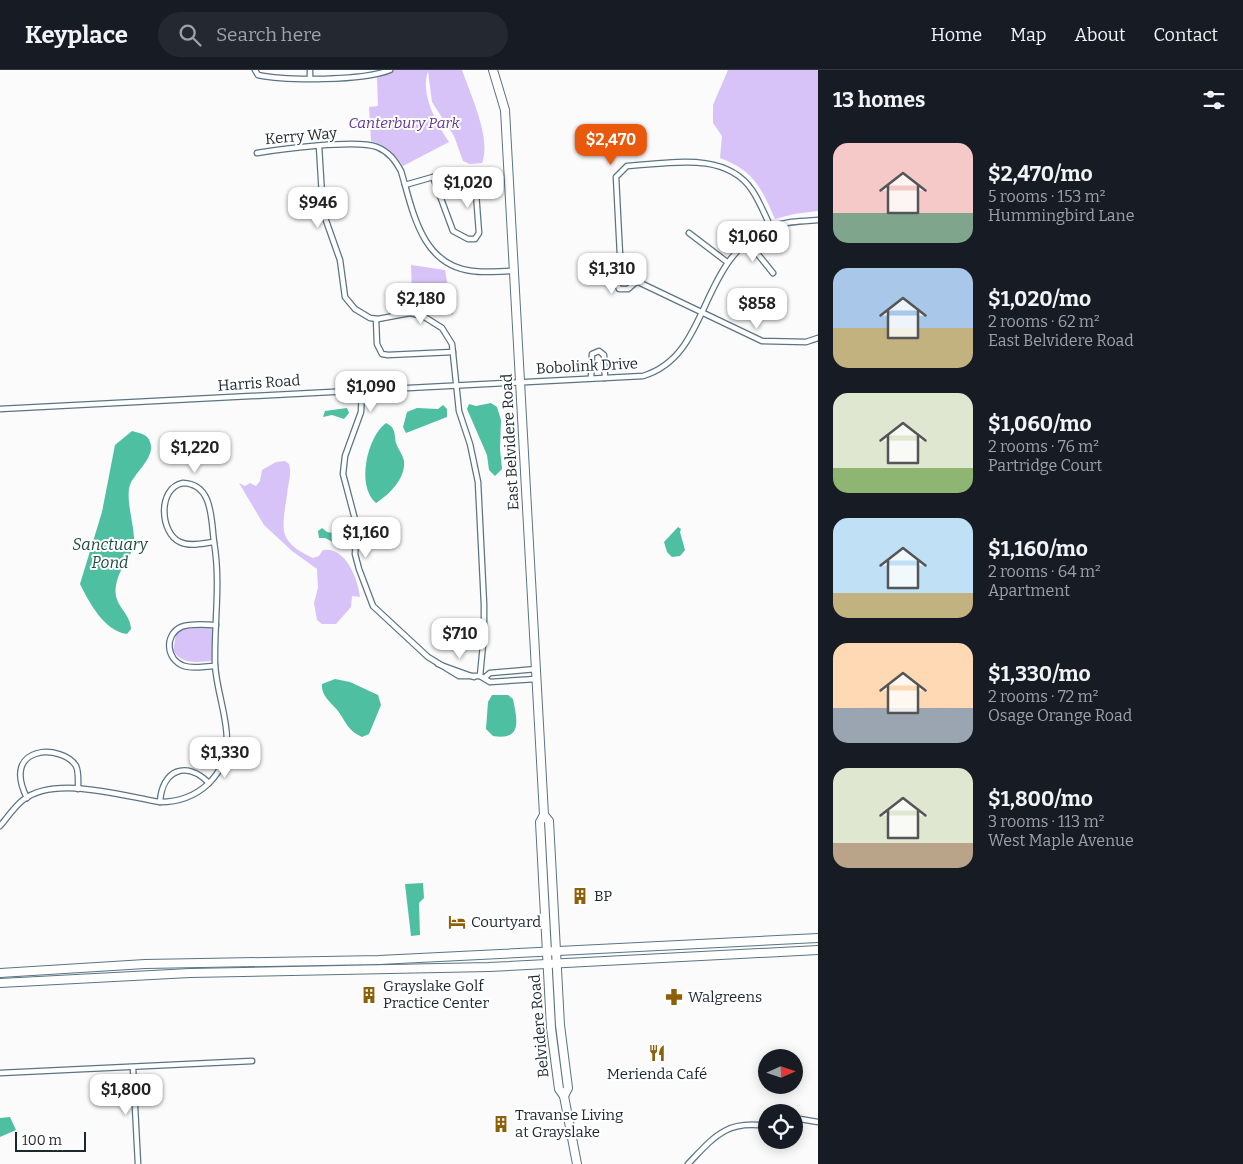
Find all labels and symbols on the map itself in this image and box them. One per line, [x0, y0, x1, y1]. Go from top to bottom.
park label: Canterbury Park [348, 114, 460, 132]
street label: Kerry Way [264, 124, 338, 148]
pin: $2,470 [570, 124, 652, 166]
pin: $1,020 [427, 166, 509, 209]
pin: $946 [288, 186, 348, 229]
pin: $1,060 [712, 220, 794, 263]
pin: $1,310 [571, 252, 653, 295]
pin: $2,180 [380, 282, 462, 325]
pin: $858 [727, 288, 787, 330]
street label: Bobolink Drive [535, 354, 639, 378]
pin: $1,090 [330, 370, 412, 413]
street label: Harris Road [217, 371, 301, 395]
street label: East Belvidere Road [497, 373, 523, 511]
pin: $1,220 [154, 432, 236, 474]
pin: $1,160 [325, 516, 407, 559]
water label: Sanctuary Pond [72, 535, 149, 572]
pin: $710 [430, 618, 490, 660]
pin: $1,330 [184, 736, 266, 779]
building icon: BP [570, 886, 590, 906]
place label: BP [594, 887, 612, 905]
hotel icon: Courtyard [447, 912, 467, 932]
place label: Courtyard [471, 913, 541, 931]
street label: Belvidere Road [525, 973, 552, 1079]
place label: Grayslake Golf Practice Center [383, 977, 490, 1012]
building icon: Grayslake Golf Practice Center [359, 985, 379, 1005]
pharmacy icon: Walgreens [664, 987, 684, 1007]
place label: Walgreens [688, 988, 762, 1006]
restaurant icon: Merienda Café [647, 1043, 667, 1063]
north arrow [758, 1049, 802, 1094]
place label: Merienda Café [607, 1065, 707, 1083]
pin: $1,800 [85, 1074, 167, 1116]
place label: Travanse Living at Grayslake [515, 1106, 624, 1141]
building icon: Travanse Living at Grayslake [491, 1114, 511, 1134]
scale bar [15, 1129, 86, 1152]

